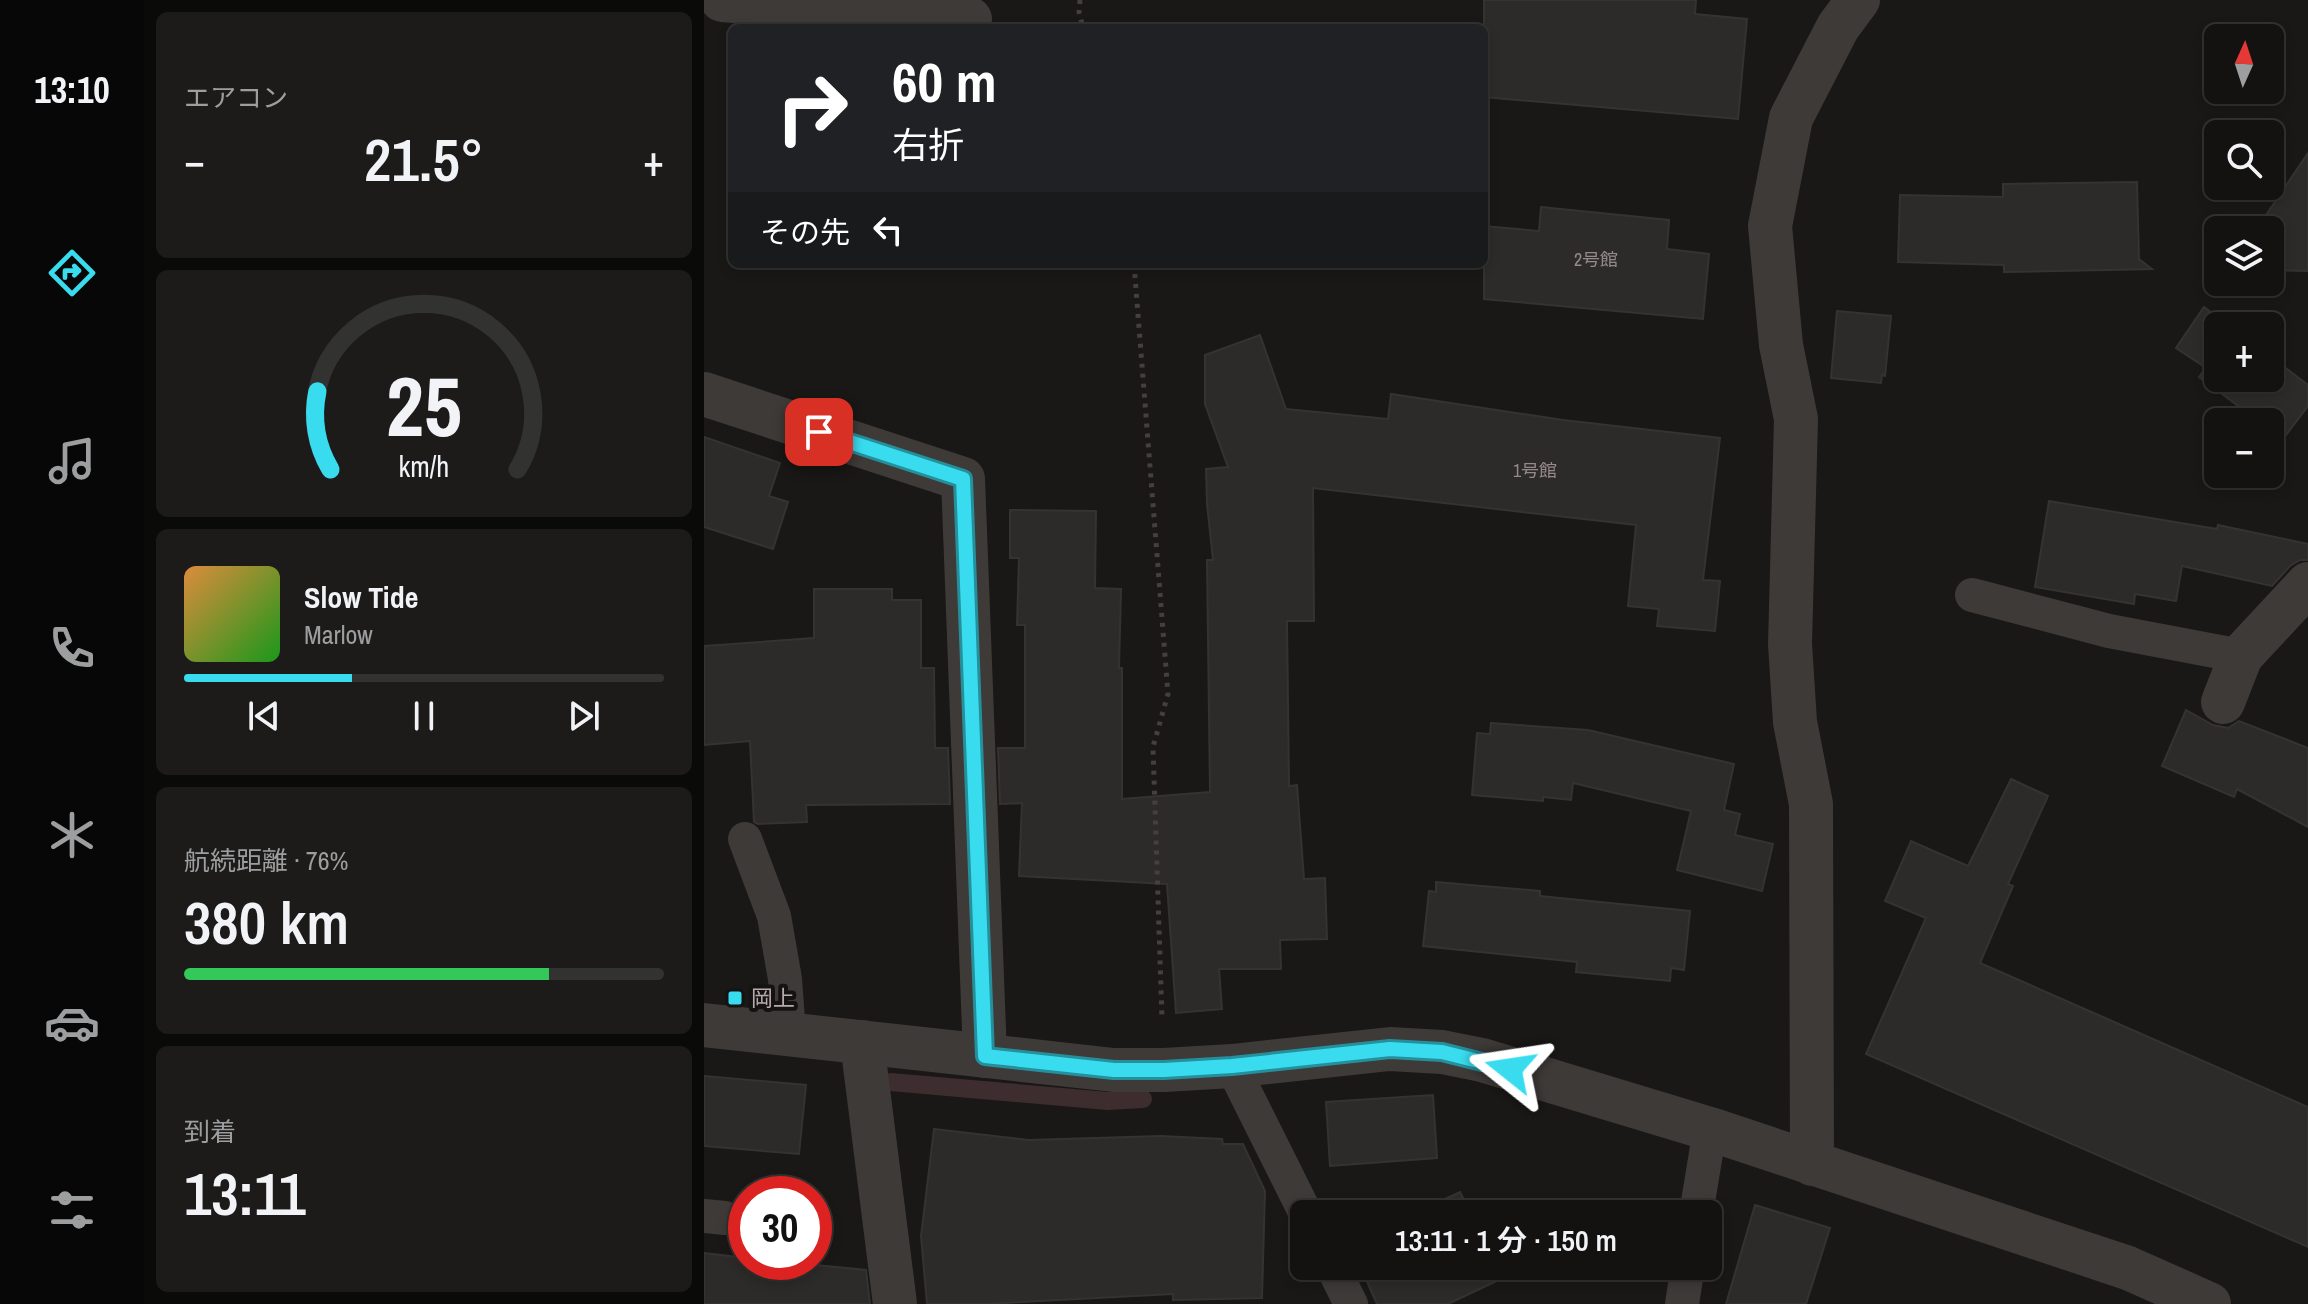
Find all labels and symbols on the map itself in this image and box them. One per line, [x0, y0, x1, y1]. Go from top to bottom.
north arrow [2204, 24, 2284, 104]
house number: 2号館 [1574, 247, 1618, 272]
pin [785, 398, 853, 466]
house number: 1号館 [1513, 458, 1557, 483]
place label: 岡上 [751, 983, 795, 1013]
marker: 岡上 [726, 989, 744, 1007]
position arrow [1468, 1027, 1552, 1111]
speed limit sign: 30 [728, 1176, 832, 1280]

